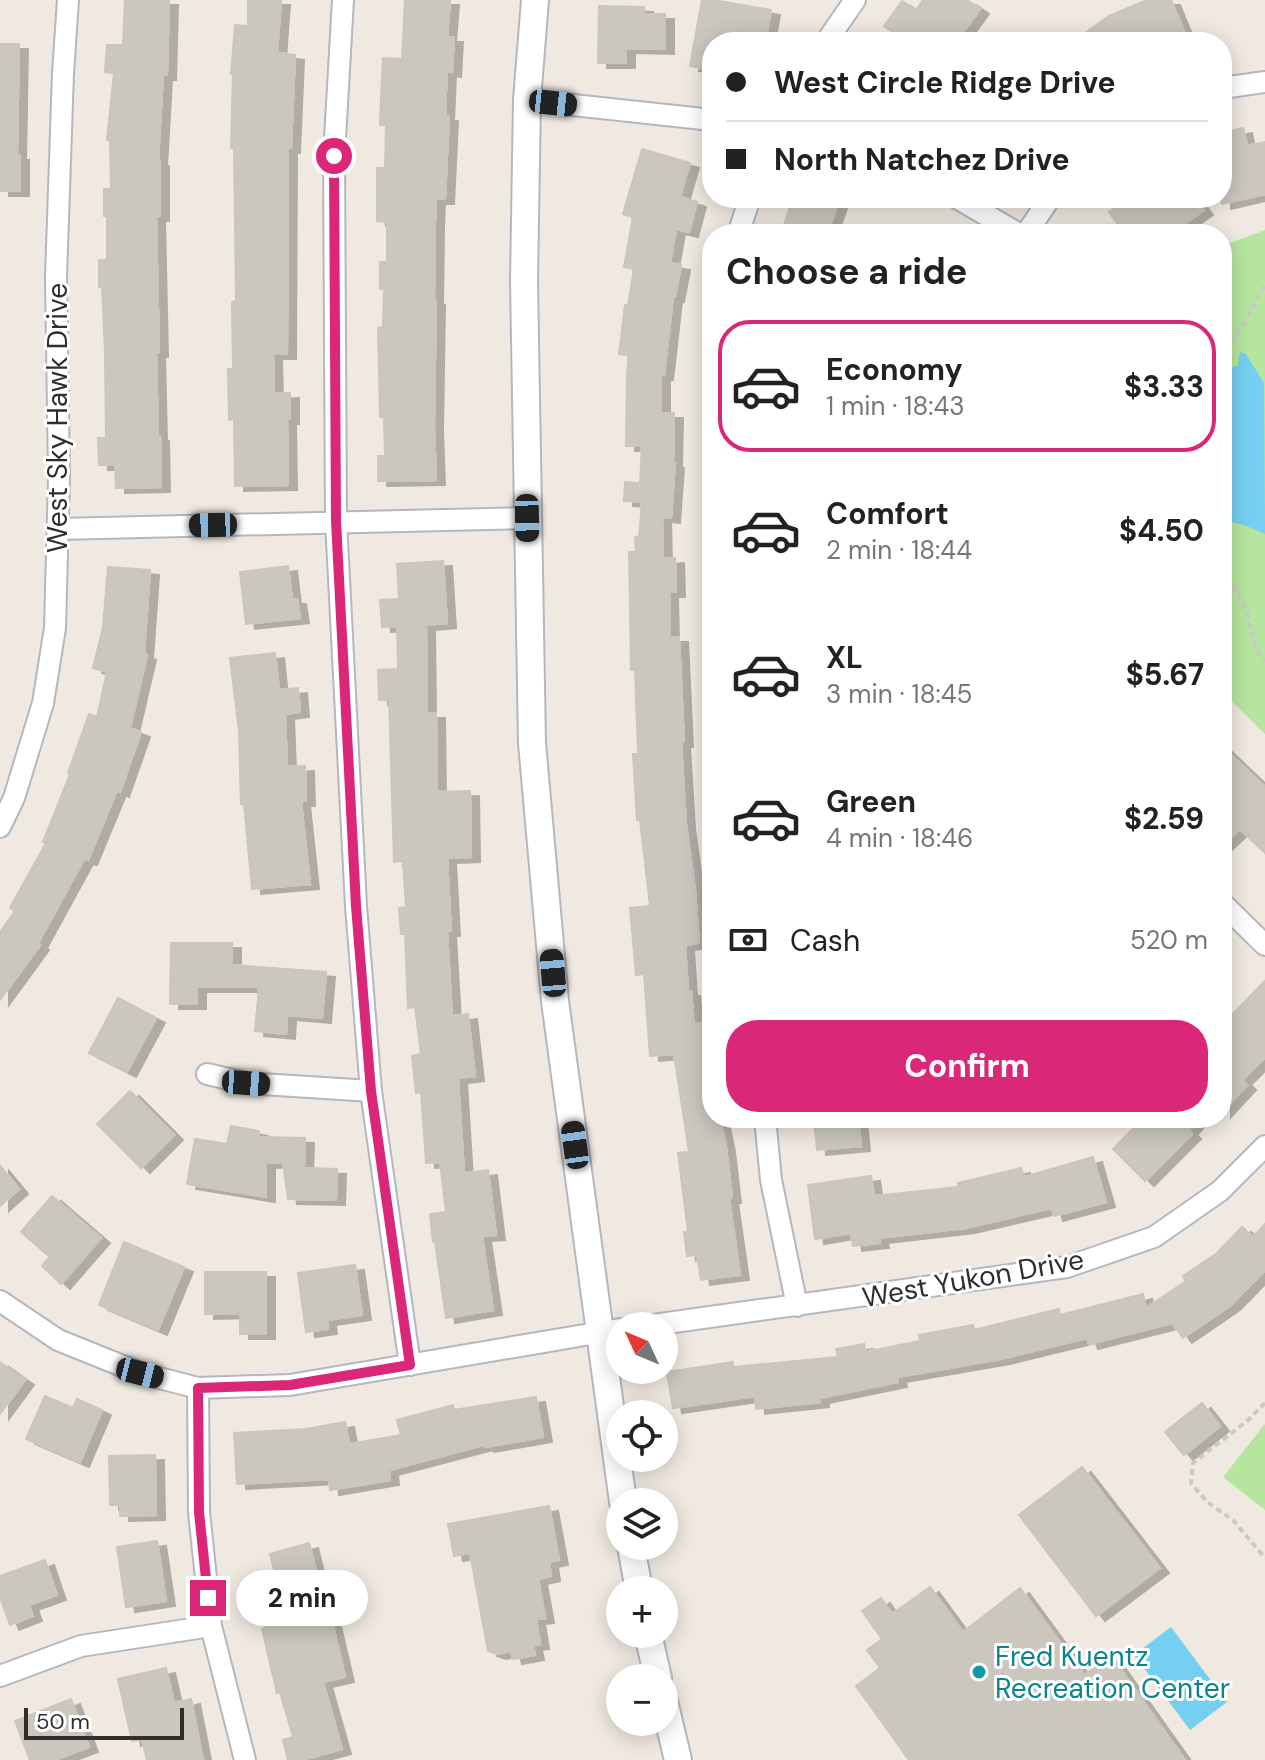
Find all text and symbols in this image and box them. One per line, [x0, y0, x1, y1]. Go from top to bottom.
text: West Circle Ridge Drive [774, 63, 1115, 102]
car [528, 89, 578, 117]
route start [316, 138, 352, 174]
text: North Natchez Drive [774, 140, 1069, 179]
text: Choose a ride [726, 248, 967, 295]
street label: West Sky Hawk Drive [39, 283, 76, 553]
icon: car [730, 350, 802, 422]
text: Economy [826, 350, 963, 389]
text: $3.33 [1124, 367, 1204, 406]
text: 1 min · 18:43 [826, 389, 965, 423]
car [515, 494, 539, 542]
icon: car [730, 494, 802, 566]
text: Comfort [826, 494, 949, 533]
text: $4.50 [1119, 511, 1204, 550]
car [189, 513, 237, 537]
text: 2 min · 18:44 [826, 533, 972, 567]
icon: car [730, 638, 802, 710]
text: XL [826, 638, 863, 677]
text: $5.67 [1126, 655, 1204, 694]
text: 3 min · 18:45 [826, 677, 972, 711]
icon: car [730, 782, 802, 854]
text: Green [826, 782, 916, 821]
text: $2.59 [1124, 799, 1204, 838]
text: 4 min · 18:46 [826, 821, 973, 855]
icon: cash [726, 918, 770, 962]
text: Cash [790, 921, 860, 960]
text: 520 m [1130, 923, 1208, 957]
car [539, 948, 567, 998]
button: Confirm [726, 1020, 1208, 1112]
car [221, 1069, 271, 1097]
car [560, 1120, 590, 1170]
street label: West Yukon Drive [859, 1241, 1087, 1316]
north arrow [606, 1312, 678, 1384]
map controls [606, 1312, 678, 1736]
car [114, 1356, 166, 1390]
button: locate [606, 1400, 678, 1472]
button: layers [606, 1488, 678, 1560]
callout: 2 min [236, 1570, 368, 1626]
button: + [606, 1576, 678, 1648]
route end [190, 1580, 226, 1616]
text: 2 min [268, 1581, 336, 1615]
place label: Fred Kuentz Recreation Center [995, 1638, 1230, 1707]
marker: Fred Kuentz Recreation Center [970, 1663, 988, 1681]
button: − [606, 1664, 678, 1736]
scale bar [24, 1704, 184, 1740]
text: 50 m [36, 1707, 90, 1736]

